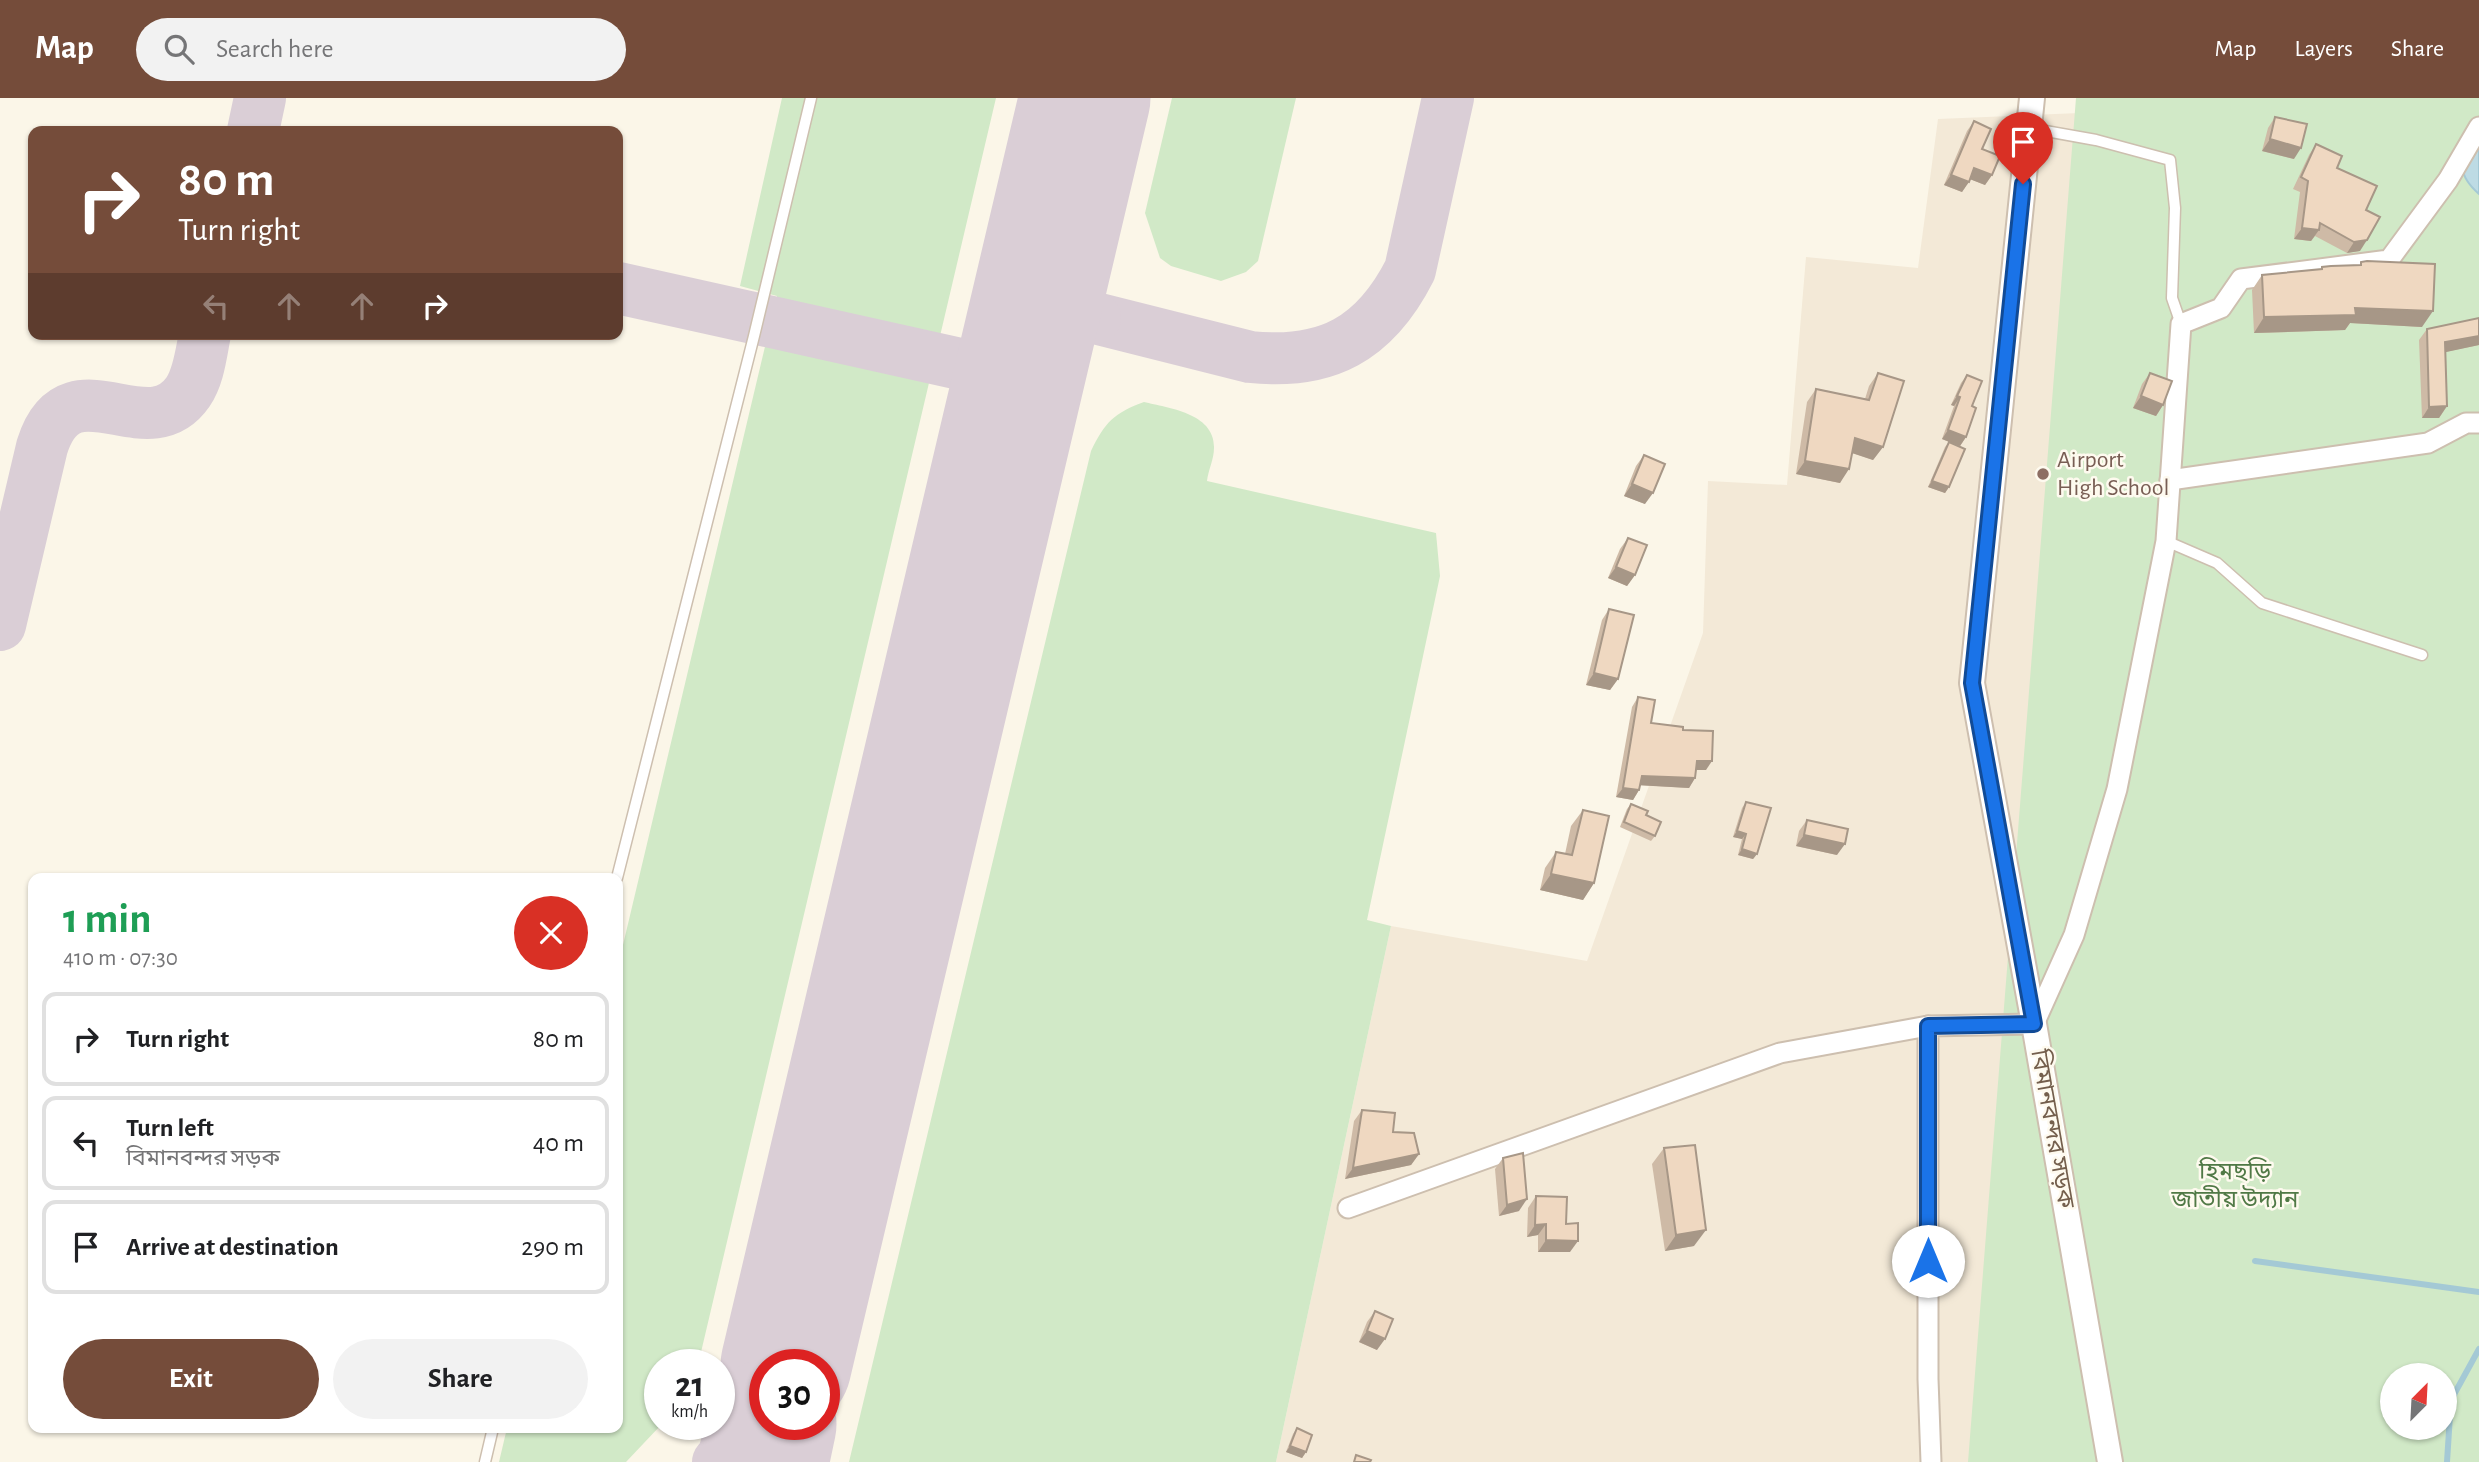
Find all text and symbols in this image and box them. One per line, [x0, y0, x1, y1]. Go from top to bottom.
search box [136, 18, 626, 81]
icon: search [160, 30, 198, 68]
text: Map [35, 32, 94, 65]
text: Search here [216, 36, 334, 62]
text: Map [2214, 37, 2256, 61]
text: Layers [2294, 37, 2353, 61]
text: Share [2391, 37, 2444, 61]
pin [1993, 112, 2053, 184]
icon: arrive [2004, 123, 2042, 161]
icon: right [63, 154, 154, 245]
text: 80 m [178, 156, 275, 205]
text: Turn right [178, 214, 300, 246]
icon: left [197, 287, 235, 325]
icon: ahead [270, 287, 308, 325]
icon: ahead [343, 287, 381, 325]
icon: right [416, 287, 454, 325]
place label: Airport High School [2057, 448, 2169, 500]
marker: Airport High School [2035, 466, 2051, 482]
button: close [514, 896, 588, 970]
text: 1 min [63, 898, 152, 940]
text: 410 m · 07:30 [63, 947, 178, 970]
icon: right [67, 1020, 105, 1058]
text: Turn right [126, 1026, 229, 1052]
text: 80 m [533, 1026, 584, 1052]
street label: বিমানবন্দর সড়ক [2026, 1046, 2081, 1211]
text: Turn left [126, 1115, 214, 1141]
icon: left [67, 1124, 105, 1162]
text: 40 m [533, 1130, 584, 1156]
text: বিমানবন্দর সড়ক [126, 1147, 280, 1170]
park label: হিমছড়ি জাতীয় উদ্যান [2170, 1157, 2299, 1212]
position arrow [1891, 1224, 1965, 1298]
icon: arrive [67, 1228, 105, 1266]
text: Arrive at destination [126, 1234, 339, 1260]
text: 290 m [521, 1234, 584, 1260]
button: Exit [63, 1339, 319, 1419]
button: Share [333, 1339, 588, 1419]
speed limit sign: 30 [749, 1349, 840, 1440]
north arrow [2380, 1363, 2457, 1440]
map controls [2380, 1363, 2457, 1440]
text: 21 [675, 1368, 704, 1403]
text: km/h [671, 1403, 708, 1421]

